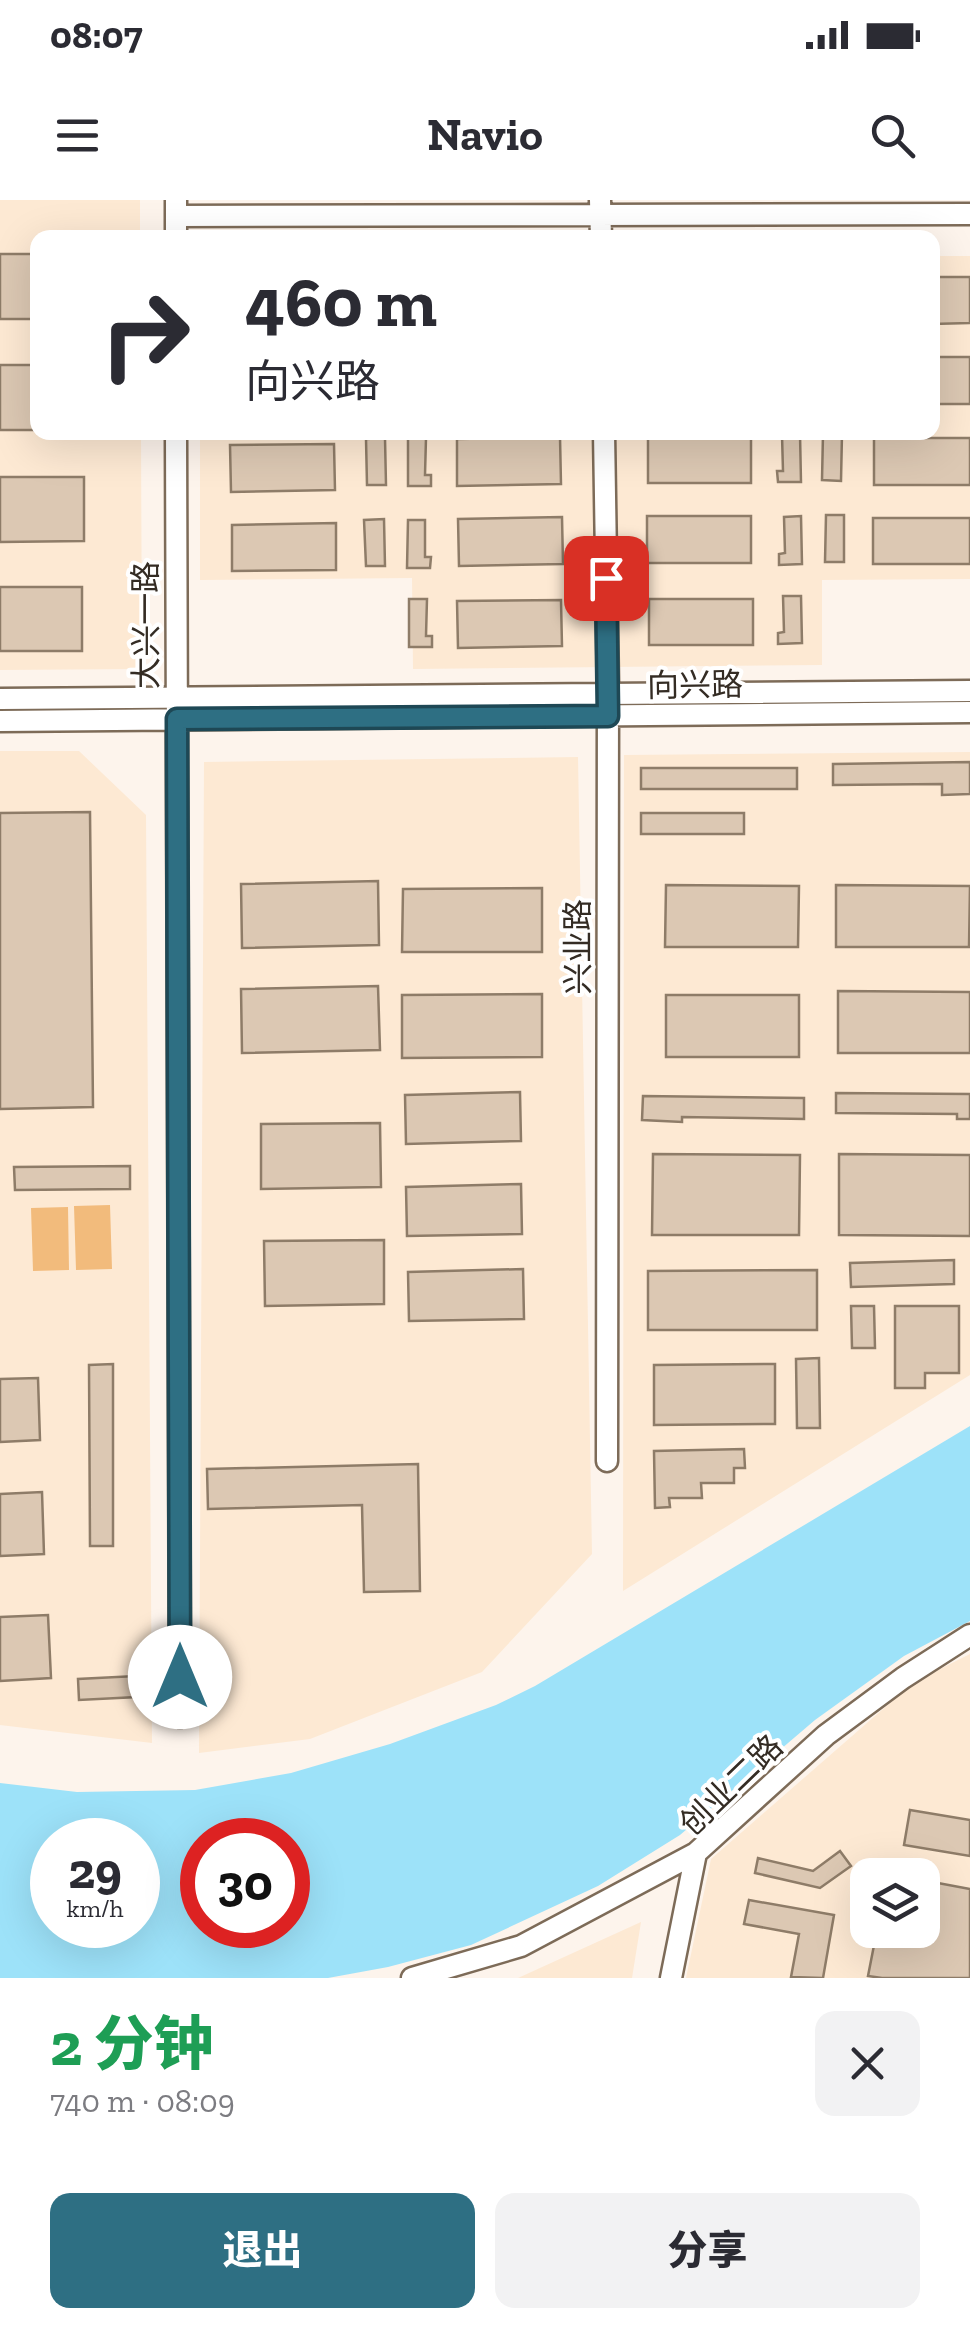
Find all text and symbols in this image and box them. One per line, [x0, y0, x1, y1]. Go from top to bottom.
text: 08:07 [50, 12, 143, 58]
icon: menu [50, 108, 105, 163]
text: Navio [427, 108, 543, 162]
icon: search [865, 108, 920, 163]
text: 460 m [245, 260, 437, 344]
icon: right [80, 270, 210, 400]
text: 向兴路 [245, 355, 380, 409]
pin [564, 536, 649, 621]
icon: arrive [579, 551, 634, 606]
street label: 大兴一路 [127, 561, 165, 689]
street label: 向兴路 [647, 665, 743, 705]
street label: 兴业路 [559, 899, 597, 995]
position arrow [128, 1625, 232, 1729]
street label: 创业二路 [672, 1727, 790, 1843]
speed limit sign: 30 [180, 1818, 310, 1948]
text: 29 [68, 1841, 122, 1901]
map controls [850, 1858, 940, 1948]
button: layers [850, 1858, 940, 1948]
text: km/h [66, 1893, 124, 1923]
text: 2 分钟 [50, 2008, 213, 2080]
button: close [815, 2011, 920, 2116]
text: 740 m · 08:09 [50, 2082, 235, 2120]
button: 退出 [50, 2193, 475, 2308]
button: 分享 [495, 2193, 920, 2308]

